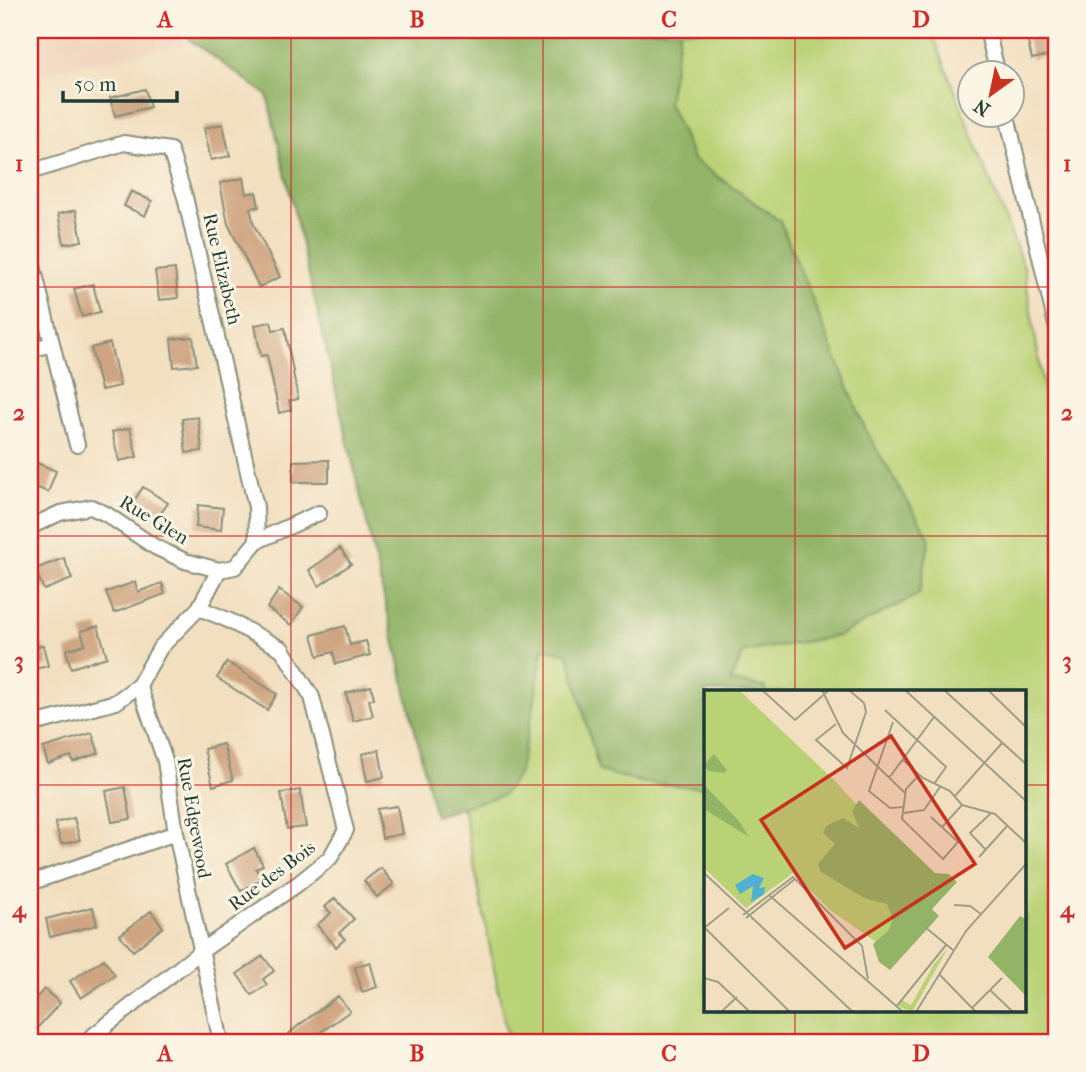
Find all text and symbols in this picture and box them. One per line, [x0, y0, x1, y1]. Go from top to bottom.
text: A [156, 6, 174, 33]
text: B [410, 6, 425, 33]
text: C [661, 6, 677, 33]
text: D [912, 6, 930, 33]
scale bar [63, 60, 177, 104]
north arrow [956, 60, 1026, 130]
text: 50 m [74, 72, 117, 96]
text: N [970, 94, 994, 121]
text: 1 [15, 150, 23, 177]
text: 1 [1063, 150, 1071, 177]
street label: Rue Elizabeth [198, 211, 246, 327]
text: 2 [13, 399, 25, 426]
text: 2 [1061, 399, 1073, 426]
street label: Rue Glen [115, 491, 193, 549]
text: 3 [14, 647, 24, 674]
text: 3 [1062, 647, 1072, 674]
inset map [704, 690, 1026, 1012]
street label: Rue Edgewood [173, 756, 216, 881]
street label: Rue des Bois [224, 836, 320, 916]
text: 4 [11, 896, 27, 923]
text: 4 [1059, 896, 1075, 923]
text: A [156, 1040, 174, 1067]
text: B [410, 1040, 425, 1067]
text: C [661, 1040, 677, 1067]
text: D [912, 1040, 930, 1067]

